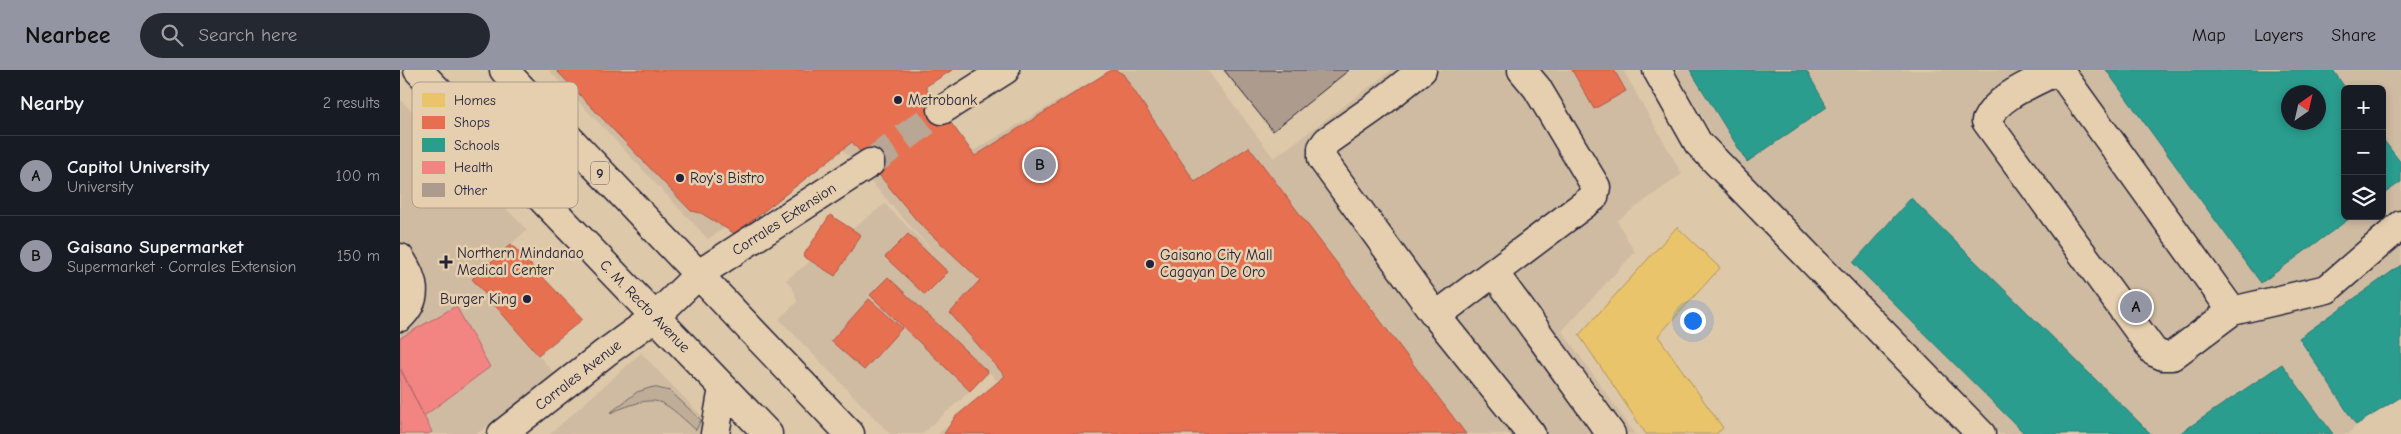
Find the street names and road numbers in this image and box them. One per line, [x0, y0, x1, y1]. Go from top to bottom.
road number: 9 [591, 162, 609, 185]
street label: Corrales Extension [729, 179, 839, 259]
street label: C. M. Recto Avenue [596, 256, 694, 357]
street label: Corrales Avenue [531, 336, 625, 414]

